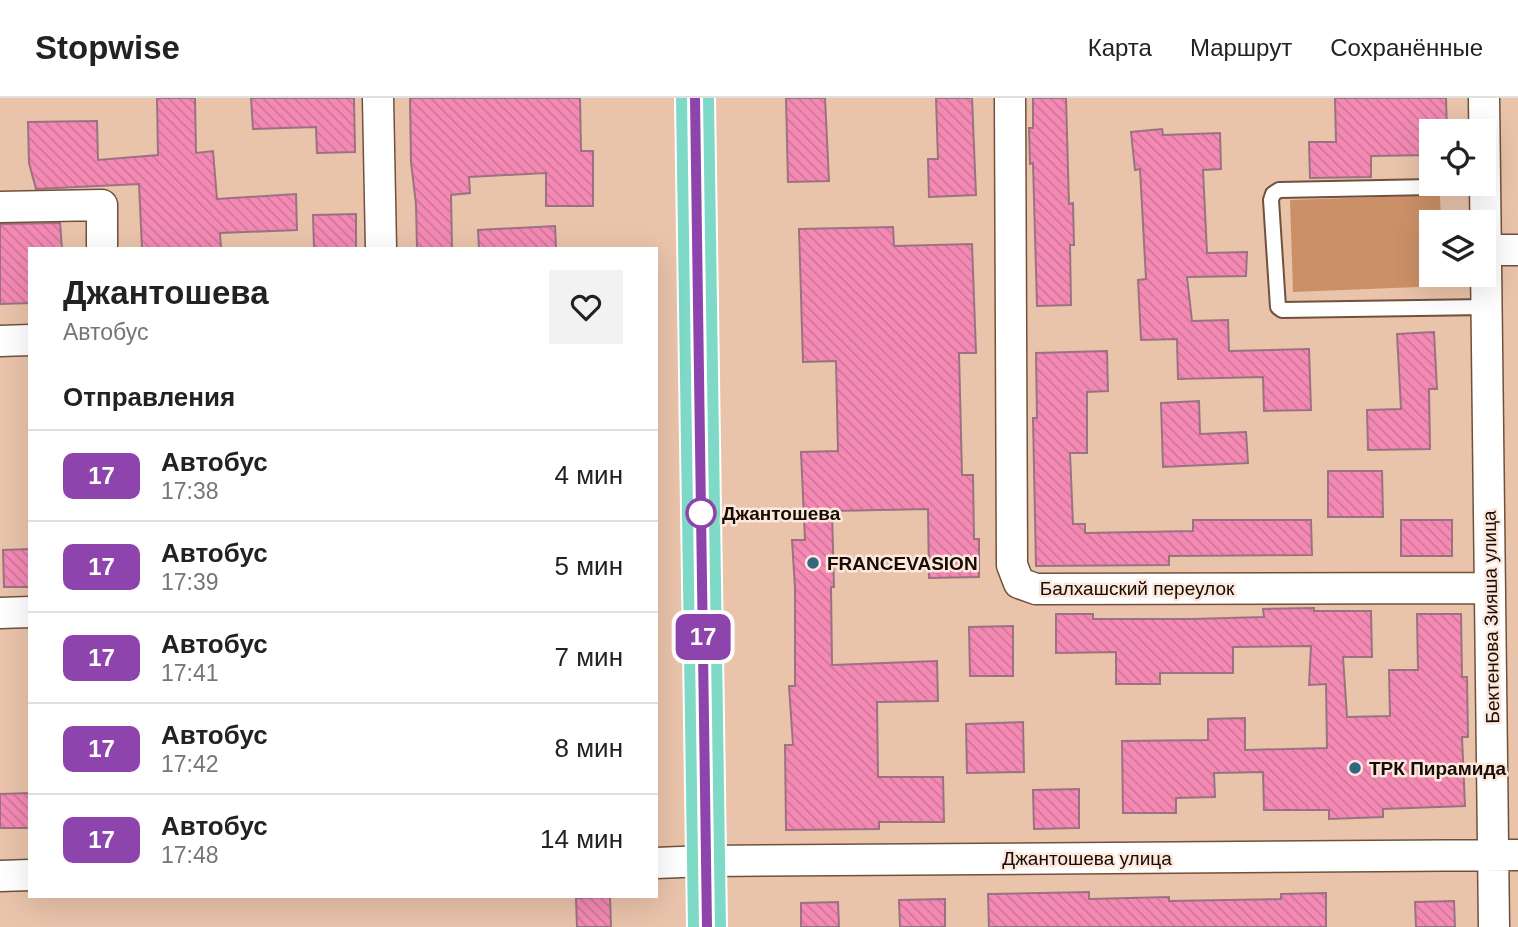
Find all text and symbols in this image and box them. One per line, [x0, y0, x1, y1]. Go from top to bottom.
text: Stopwise [35, 29, 180, 66]
text: Карта [1088, 34, 1152, 61]
text: Маршрут [1190, 34, 1292, 61]
text: Сохранённые [1330, 34, 1483, 61]
map controls [1419, 119, 1496, 287]
button: locate [1419, 119, 1496, 196]
button: layers [1419, 210, 1496, 287]
button: heart [549, 270, 623, 344]
text: Джантошева [63, 274, 269, 311]
text: Автобус [63, 319, 149, 345]
text: Отправления [63, 382, 235, 412]
text: Автобус [161, 447, 268, 477]
text: 4 мин [555, 460, 623, 490]
text: 17 [88, 462, 115, 489]
text: 17:38 [161, 478, 219, 504]
marker: Джантошева [686, 498, 716, 528]
place label: Джантошева [722, 503, 841, 524]
street label: Бектенова Зияша улица [1479, 510, 1503, 724]
text: Автобус [161, 538, 268, 568]
text: 5 мин [555, 551, 623, 581]
text: 17 [88, 553, 115, 580]
place label: FRANCEVASION [827, 553, 978, 574]
marker: FRANCEVASION [805, 555, 821, 571]
text: 17:39 [161, 569, 219, 595]
street label: Балхашский переулок [1040, 578, 1235, 599]
line badge: 17 [672, 614, 734, 660]
text: 17 [690, 623, 716, 650]
text: Автобус [161, 629, 268, 659]
text: 7 мин [555, 642, 623, 672]
text: 17 [88, 644, 115, 671]
text: 17:41 [161, 660, 219, 686]
text: Автобус [161, 720, 268, 750]
text: 8 мин [555, 733, 623, 763]
text: 17 [88, 735, 115, 762]
text: 17:42 [161, 751, 219, 777]
place label: ТРК Пирамида [1369, 758, 1506, 779]
marker: ТРК Пирамида [1347, 760, 1363, 776]
text: Автобус [161, 811, 268, 841]
text: 14 мин [540, 824, 623, 854]
text: 17 [88, 826, 115, 853]
text: 17:48 [161, 842, 219, 868]
street label: Джантошева улица [1002, 848, 1172, 869]

